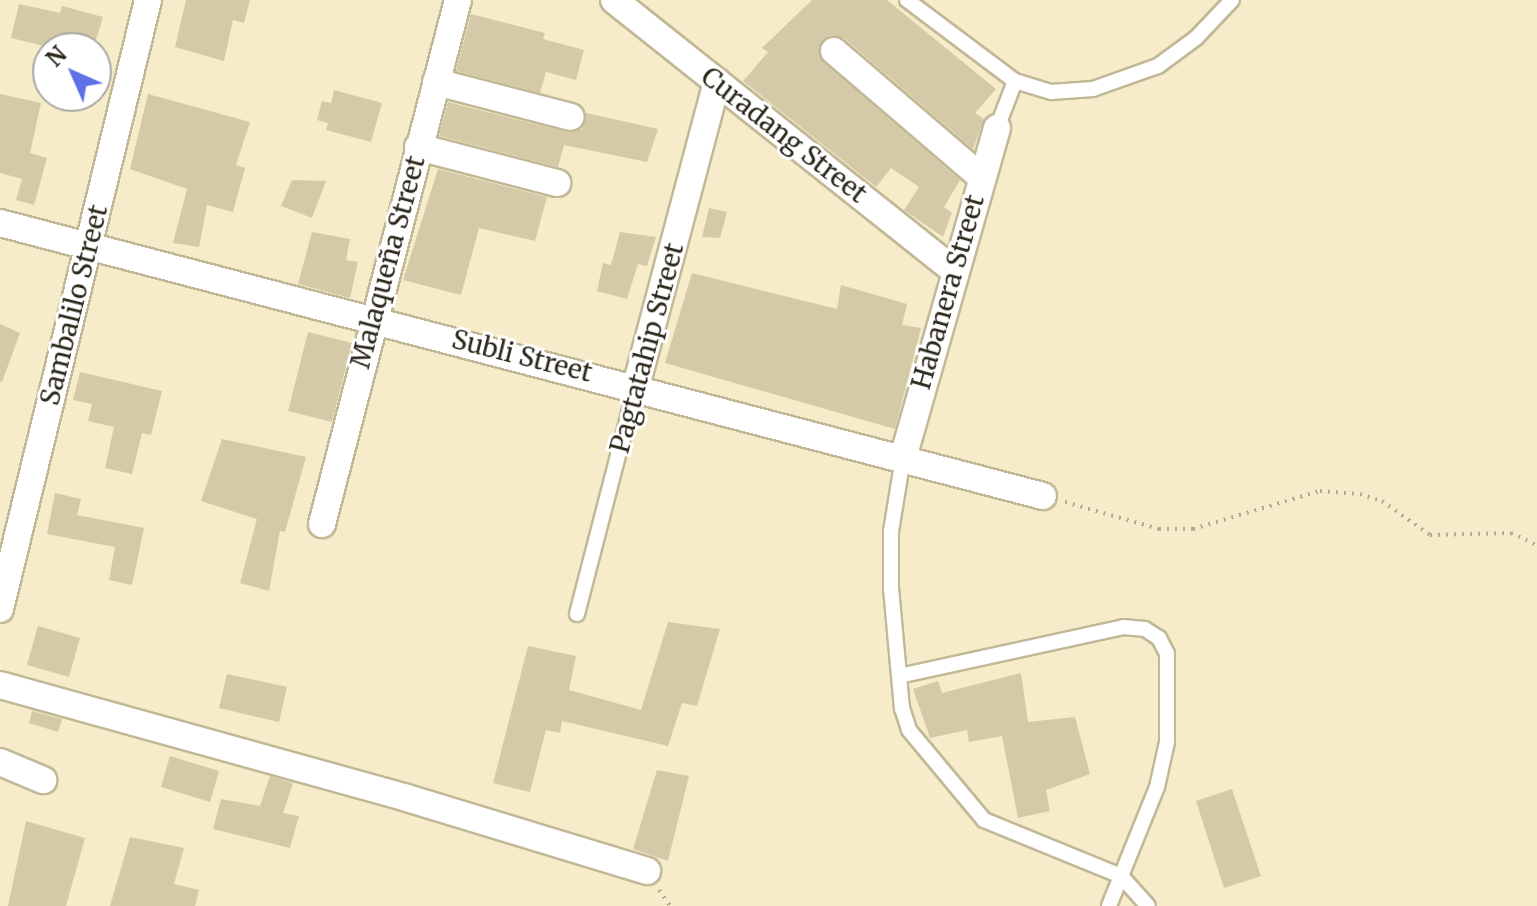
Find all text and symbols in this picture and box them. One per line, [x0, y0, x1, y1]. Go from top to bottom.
north arrow [32, 32, 112, 112]
text: N [40, 40, 72, 72]
street label: Curadang Street [695, 61, 873, 209]
street label: Malaqueña Street [345, 152, 431, 372]
street label: Habanera Street [905, 191, 991, 393]
street label: Sambalilo Street [34, 202, 114, 408]
street label: Pagtatahip Street [604, 240, 690, 456]
street label: Subli Street [449, 324, 595, 388]

